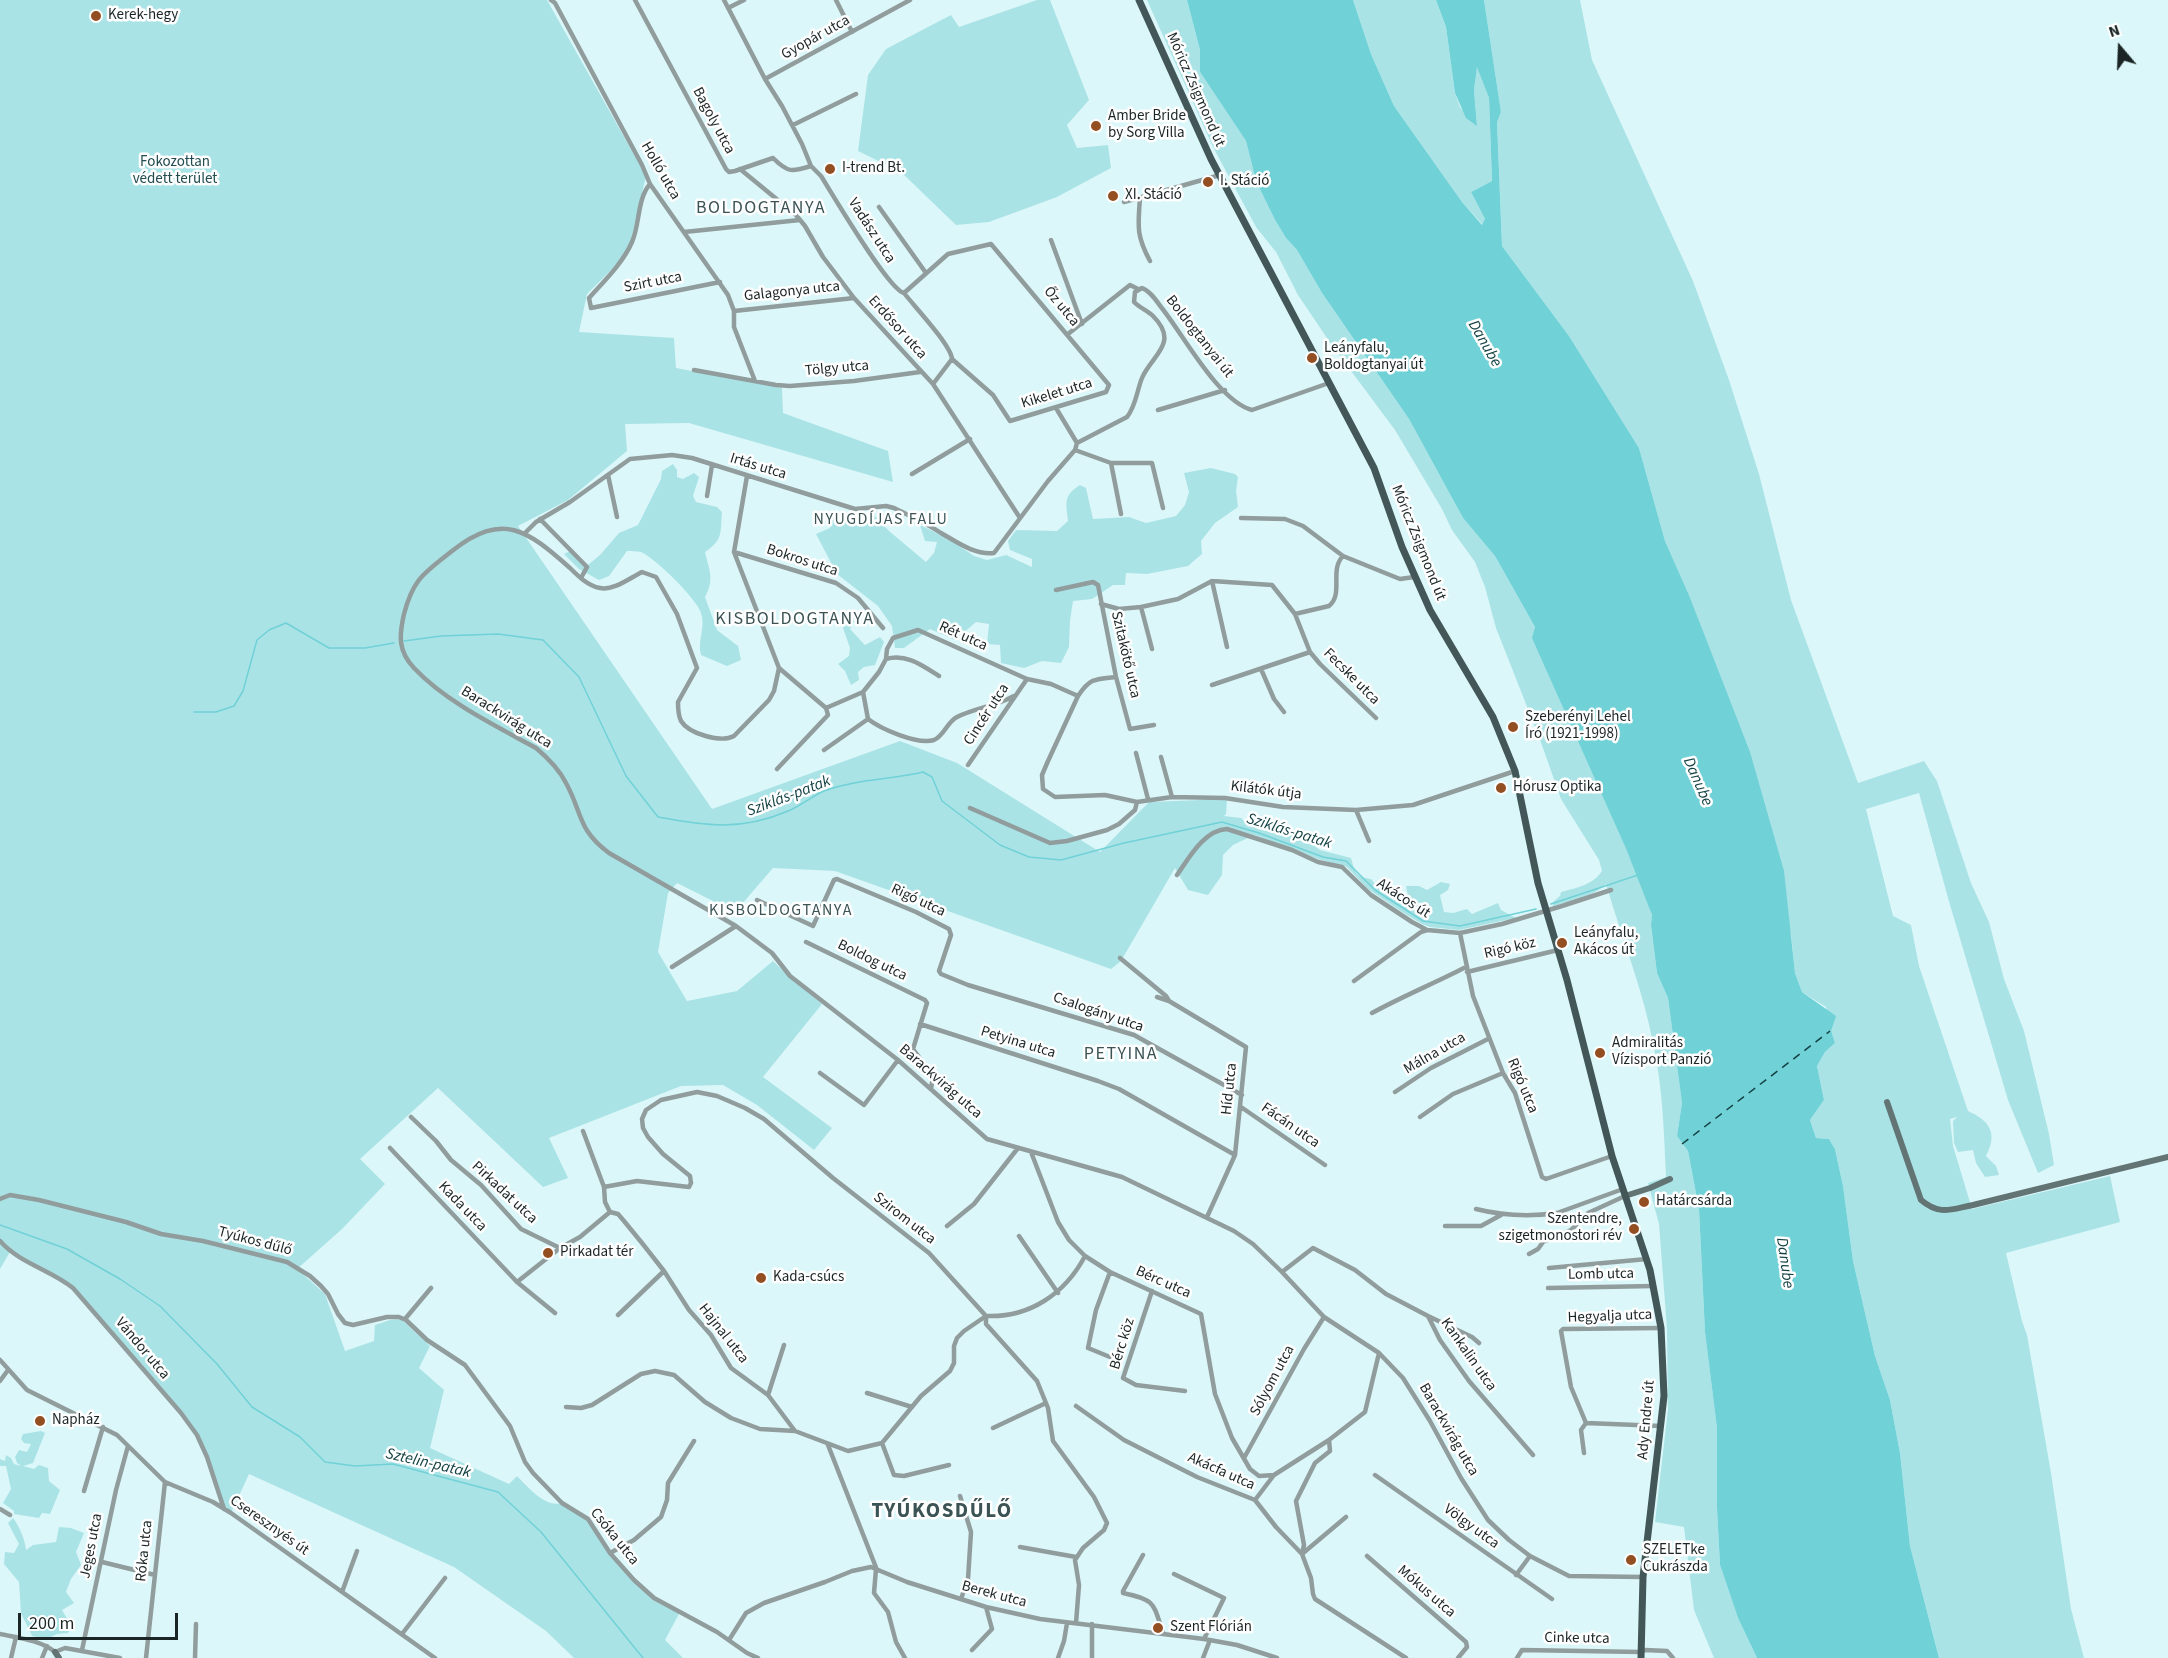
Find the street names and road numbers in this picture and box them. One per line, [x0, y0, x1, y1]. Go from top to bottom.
street label: Gyopár utca [779, 12, 853, 64]
street label: Móricz Zsigmond út [1162, 30, 1228, 150]
street label: Bagoly utca [688, 85, 738, 157]
street label: Holló utca [636, 139, 684, 203]
street label: Vadász utca [843, 195, 899, 267]
street label: Szirt utca [623, 269, 683, 297]
street label: Galagonya utca [743, 278, 841, 306]
street label: Őz utca [1039, 283, 1083, 331]
street label: Boldogtanyai út [1161, 292, 1237, 382]
street label: Erdősor utca [864, 293, 930, 363]
street label: Tölgy utca [804, 357, 870, 381]
street label: Kikelet utca [1019, 375, 1095, 413]
street label: Irtás utca [728, 450, 788, 484]
street label: Móricz Zsigmond út [1387, 483, 1449, 603]
street label: Bokros utca [764, 541, 840, 581]
street label: Szitakötő utca [1106, 610, 1144, 700]
street label: Rét utca [936, 618, 990, 656]
street label: Fecske utca [1319, 645, 1383, 709]
street label: Cincér utca [960, 681, 1014, 749]
street label: Barackvirág utca [457, 683, 555, 753]
street label: Kilátók útja [1229, 778, 1303, 804]
street label: Akácos út [1373, 875, 1433, 923]
street label: Rigó utca [888, 881, 948, 921]
street label: Rigó köz [1483, 934, 1537, 964]
street label: Boldog utca [834, 936, 910, 986]
street label: Csalogány utca [1050, 989, 1146, 1037]
street label: Petyina utca [978, 1023, 1058, 1063]
street label: Málna utca [1401, 1029, 1469, 1079]
street label: Barackvirág utca [895, 1041, 985, 1123]
street label: Rigó utca [1502, 1056, 1542, 1116]
street label: Híd utca [1218, 1062, 1242, 1116]
street label: Fácán utca [1257, 1099, 1323, 1153]
street label: Pirkadat utca [467, 1158, 541, 1228]
street label: Kada utca [434, 1178, 490, 1236]
street label: Szirom utca [869, 1189, 939, 1249]
street label: Tyúkos dűlő [216, 1224, 294, 1260]
street label: Bérc utca [1133, 1263, 1193, 1303]
street label: Lomb utca [1568, 1265, 1634, 1285]
street label: Hajnal utca [694, 1301, 752, 1367]
street label: Hegyalja utca [1567, 1307, 1653, 1327]
street label: Vándor utca [111, 1314, 173, 1384]
street label: Kankalin utca [1436, 1315, 1500, 1395]
street label: Bérc köz [1107, 1316, 1139, 1372]
street label: Sólyom utca [1247, 1342, 1299, 1420]
street label: Barackvirág utca [1414, 1380, 1482, 1480]
street label: Ady Endre út [1635, 1380, 1659, 1460]
street label: Akácfa utca [1185, 1449, 1257, 1495]
street label: Cseresznyés út [226, 1492, 312, 1560]
street label: Völgy utca [1440, 1501, 1502, 1553]
street label: Csóka utca [586, 1505, 642, 1569]
street label: Jeges utca [77, 1512, 107, 1580]
street label: Róka utca [133, 1519, 157, 1583]
street label: Mókus utca [1393, 1562, 1459, 1622]
street label: Berek utca [960, 1578, 1028, 1612]
street label: Cinke utca [1544, 1629, 1610, 1649]

